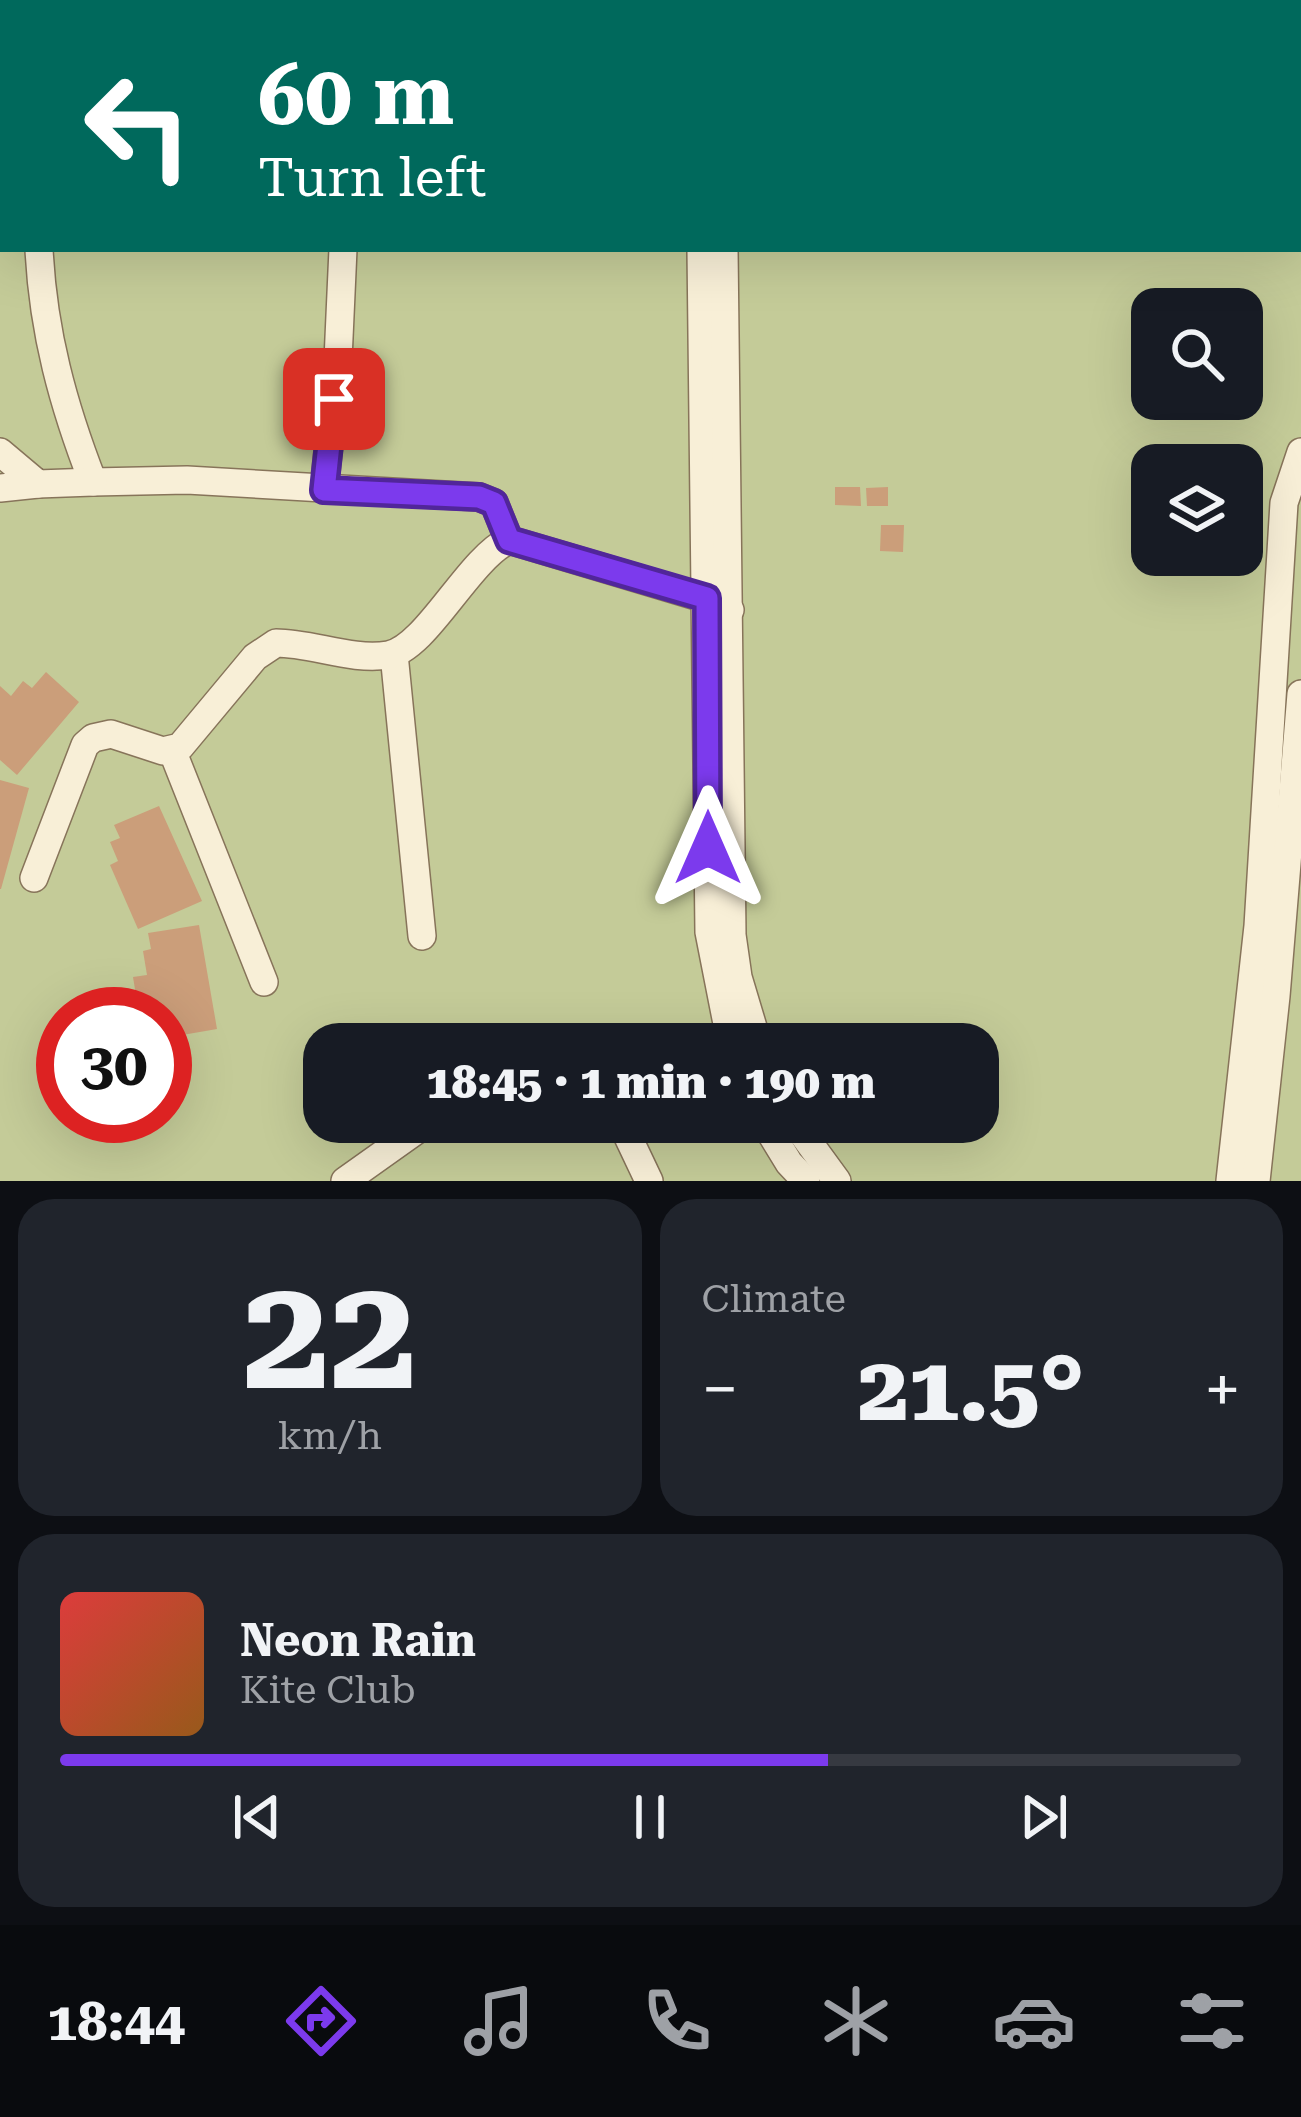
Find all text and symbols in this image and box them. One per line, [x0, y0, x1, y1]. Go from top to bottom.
text: 60 m [258, 46, 454, 144]
icon: left [60, 48, 216, 204]
text: Turn left [258, 146, 486, 209]
map controls [1131, 288, 1263, 576]
button: search [1131, 288, 1263, 420]
pin [283, 348, 385, 450]
icon: arrive [301, 366, 367, 432]
button: layers [1131, 444, 1263, 576]
position arrow [645, 785, 771, 911]
speed limit sign: 30 [36, 987, 192, 1143]
text: 18:45 · 1 min · 190 m [427, 1056, 875, 1109]
text: 22 [242, 1243, 417, 1426]
text: Climate [702, 1276, 846, 1322]
text: 21.5° [858, 1337, 1084, 1442]
text: − [702, 1351, 738, 1428]
text: + [1204, 1351, 1241, 1428]
text: km/h [278, 1413, 382, 1459]
text: Neon Rain [240, 1614, 476, 1667]
text: Kite Club [240, 1667, 416, 1713]
icon: previous [224, 1784, 290, 1850]
icon: pause [617, 1784, 683, 1850]
icon: next [1011, 1784, 1077, 1850]
icon: directions [279, 1979, 363, 2063]
icon: music [457, 1979, 541, 2063]
icon: phone [635, 1979, 719, 2063]
icon: climate [814, 1979, 898, 2063]
icon: car [992, 1979, 1076, 2063]
icon: filters [1170, 1979, 1254, 2063]
text: 18:44 [47, 1990, 185, 2053]

